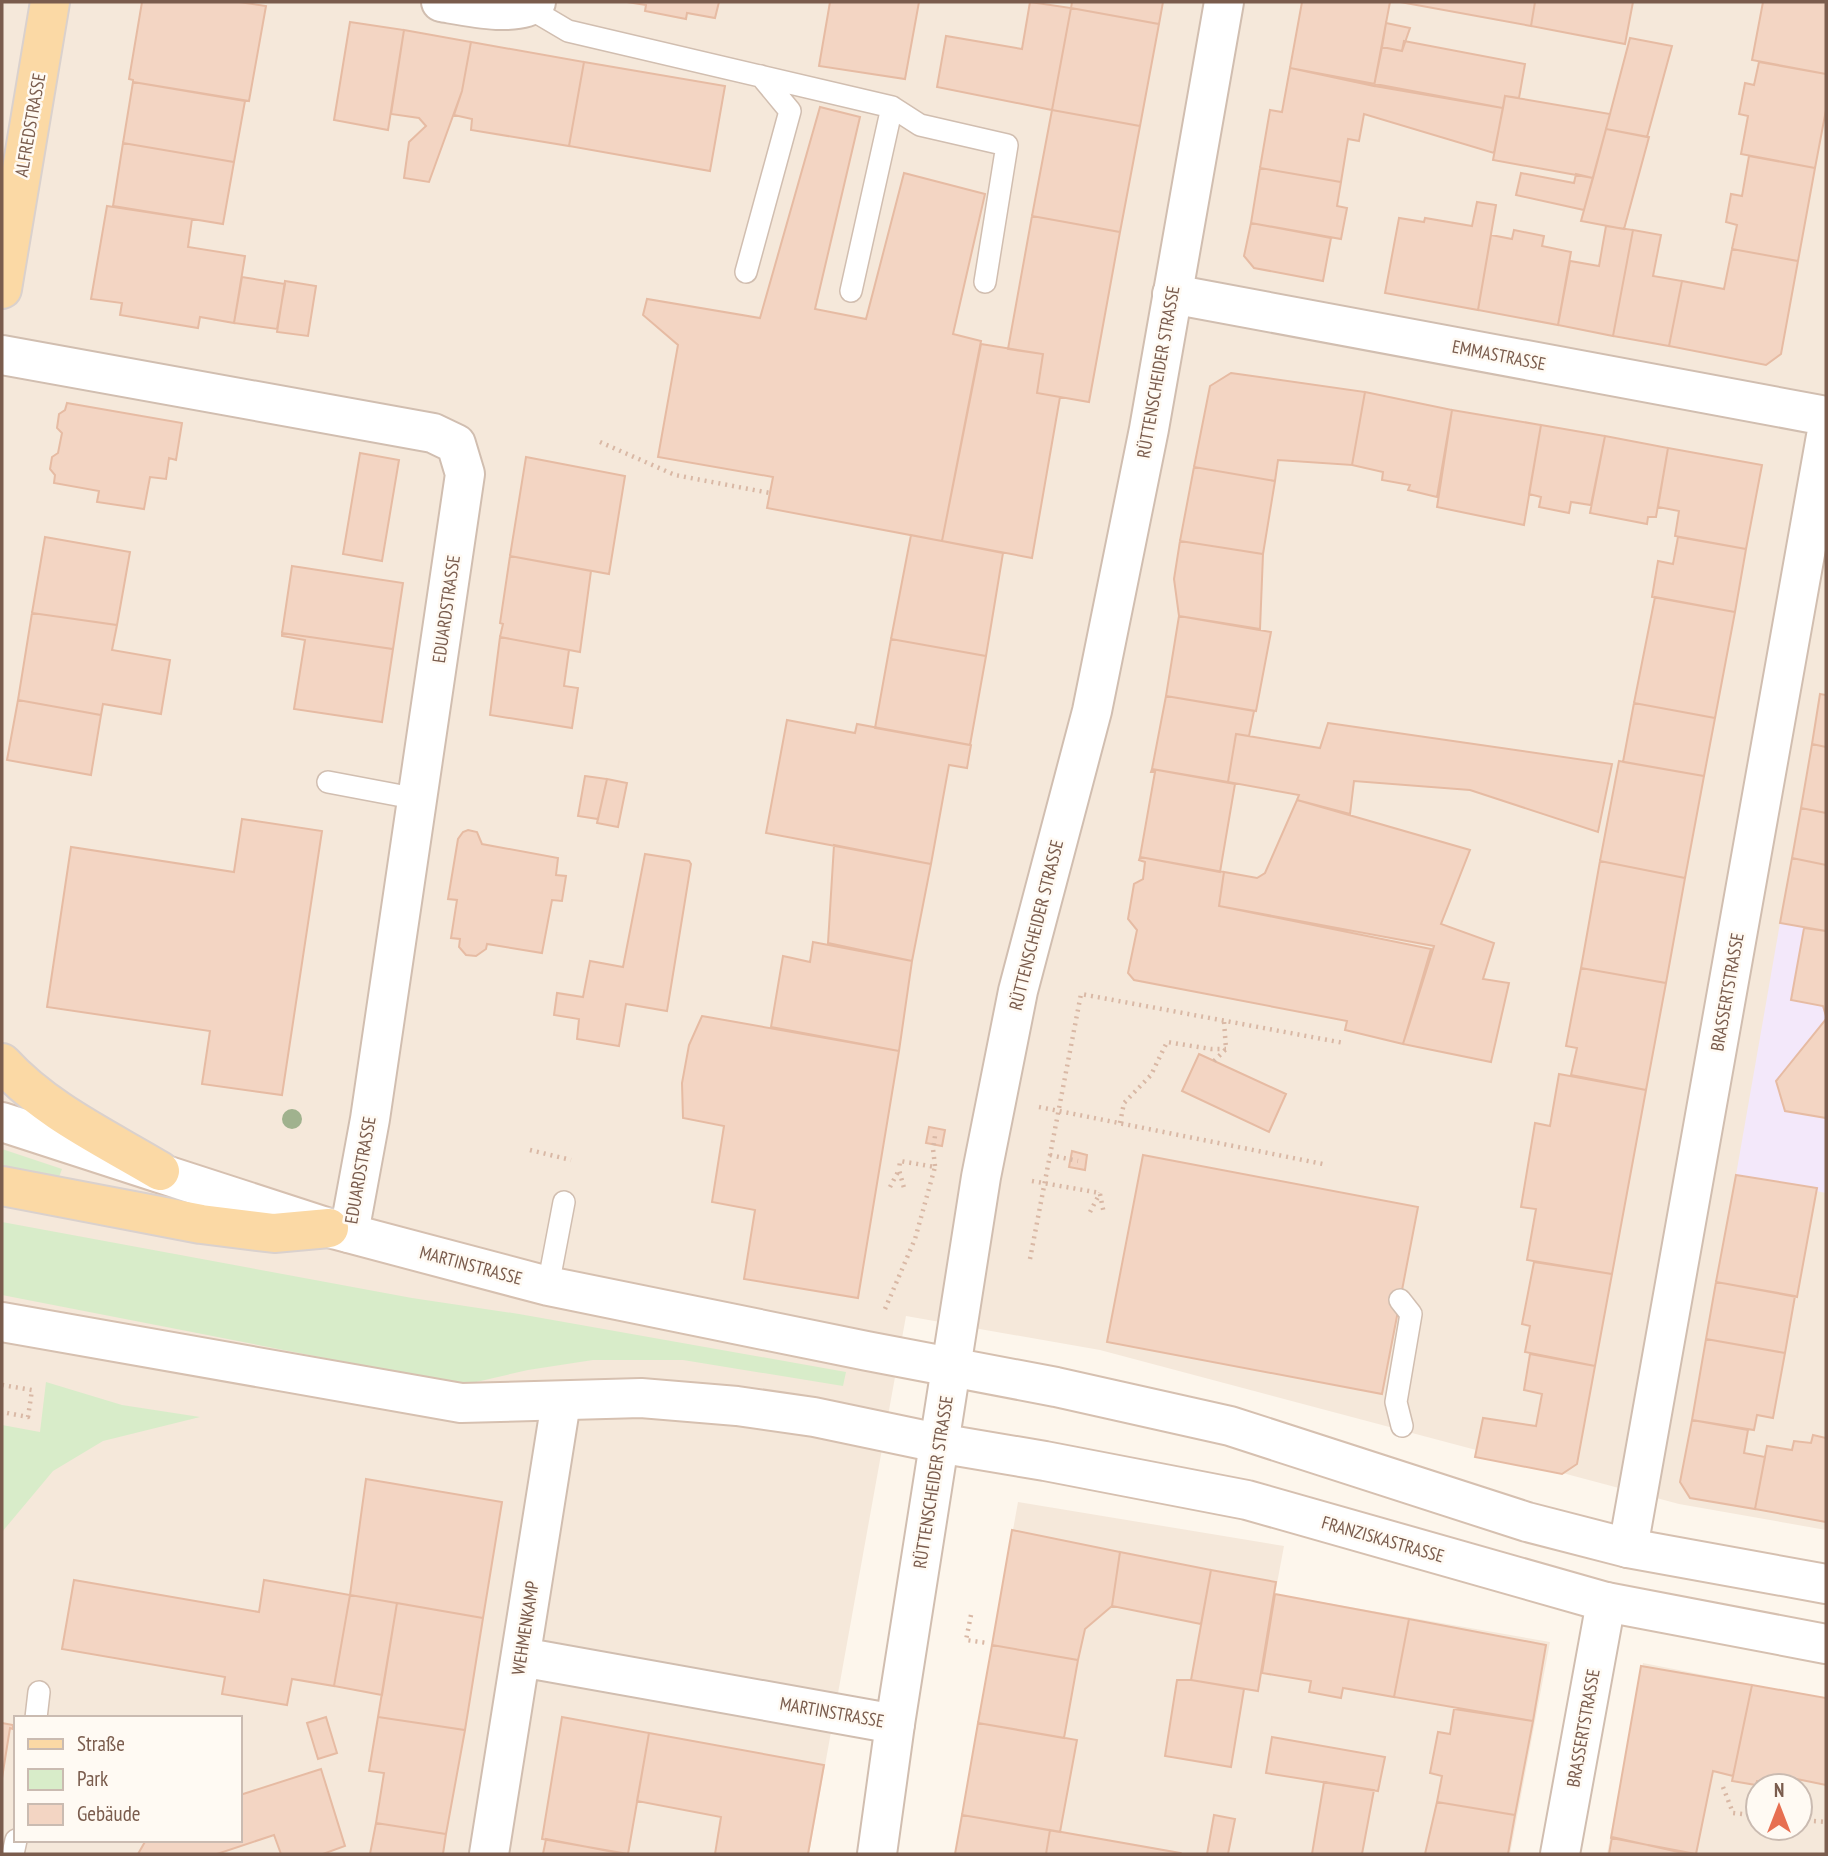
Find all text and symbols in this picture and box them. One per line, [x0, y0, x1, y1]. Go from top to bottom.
street label: ALFREDSTRASSE [10, 71, 50, 179]
street label: RÜTTENSCHEIDER STRASSE [1132, 284, 1184, 460]
street label: EMMASTRASSE [1450, 335, 1548, 375]
street label: EDUARDSTRASSE [427, 554, 465, 664]
street label: RÜTTENSCHEIDER STRASSE [1004, 837, 1068, 1013]
street label: BRASSERTSTRASSE [1705, 931, 1749, 1053]
street label: EDUARDSTRASSE [339, 1114, 381, 1226]
street label: MARTINSTRASSE [417, 1240, 525, 1290]
street label: RÜTTENSCHEIDER STRASSE [908, 1394, 958, 1570]
street label: FRANZISKASTRASSE [1319, 1511, 1447, 1567]
street label: WEHMENKAMP [506, 1579, 544, 1677]
street label: BRASSERTSTRASSE [1561, 1667, 1605, 1789]
street label: MARTINSTRASSE [778, 1692, 886, 1732]
legend [14, 1716, 242, 1842]
text: Straße [77, 1730, 125, 1757]
text: Park [77, 1765, 108, 1792]
north arrow [1744, 1772, 1814, 1842]
text: N [1774, 1778, 1784, 1802]
text: Gebäude [77, 1800, 140, 1827]

